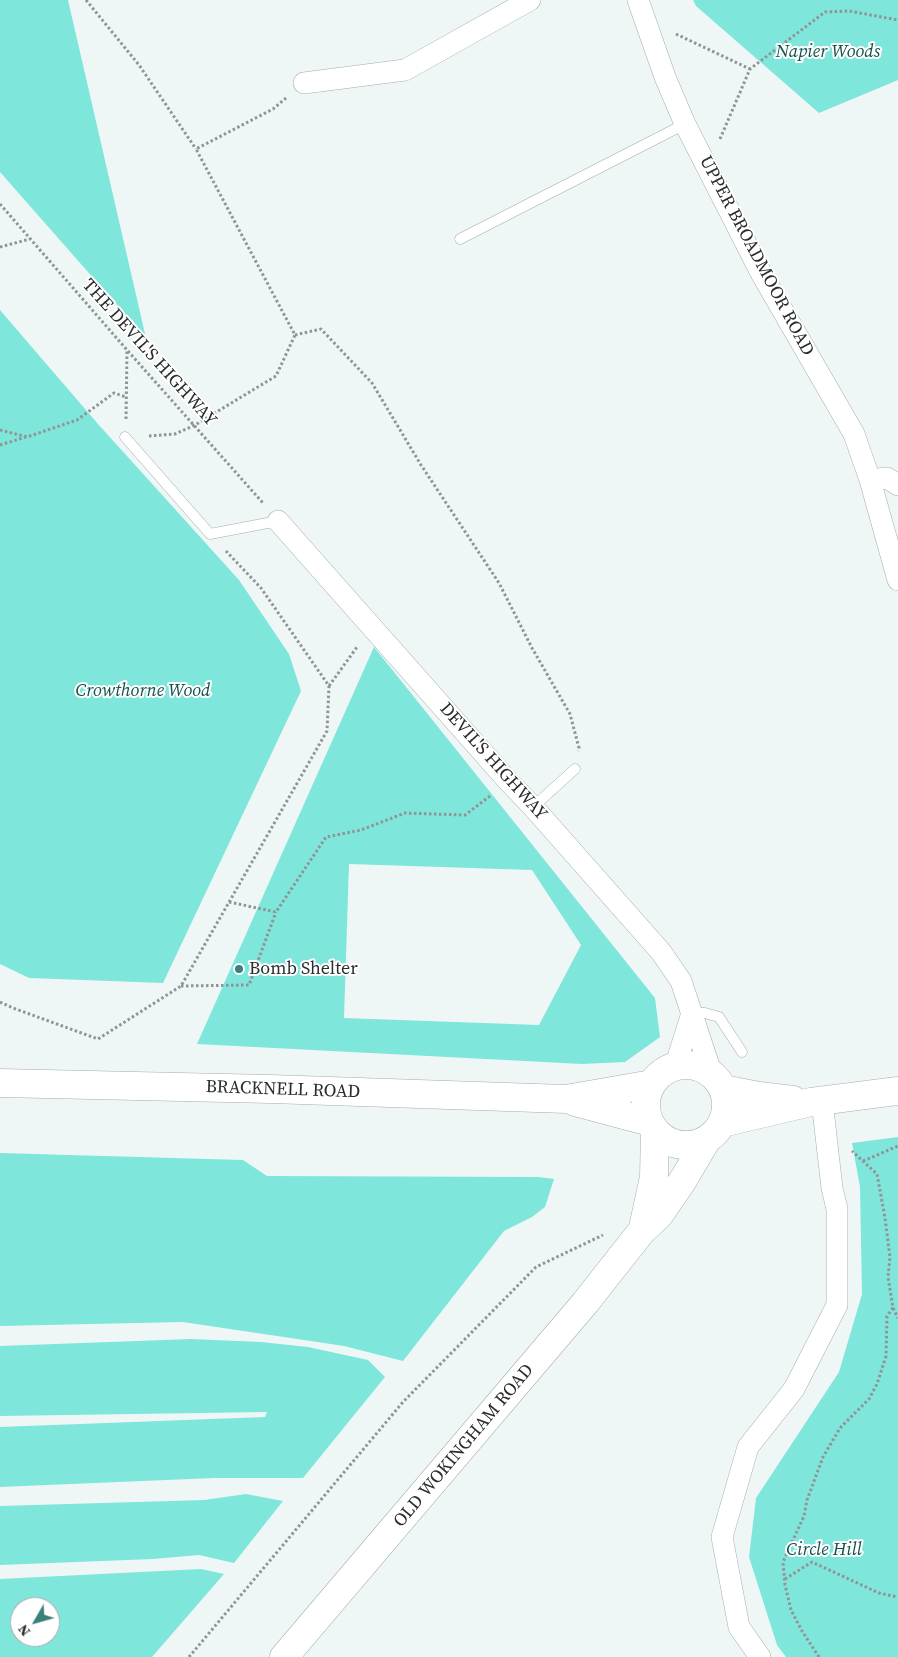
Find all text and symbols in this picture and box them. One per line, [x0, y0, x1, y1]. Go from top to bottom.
park label: Napier Woods [776, 41, 880, 63]
street label: UPPER BROADMOOR ROAD [694, 152, 818, 360]
street label: THE DEVIL'S HIGHWAY [77, 275, 221, 431]
park label: Crowthorne Wood [76, 680, 210, 702]
street label: DEVIL'S HIGHWAY [435, 699, 551, 825]
place label: Bomb Shelter [249, 958, 358, 980]
marker: Bomb Shelter [233, 963, 245, 975]
street label: BRACKNELL ROAD [205, 1077, 361, 1103]
street label: OLD WOKINGHAM ROAD [389, 1360, 539, 1532]
park label: Circle Hill [786, 1539, 862, 1561]
north arrow [10, 1597, 60, 1647]
text: N [13, 1620, 35, 1641]

